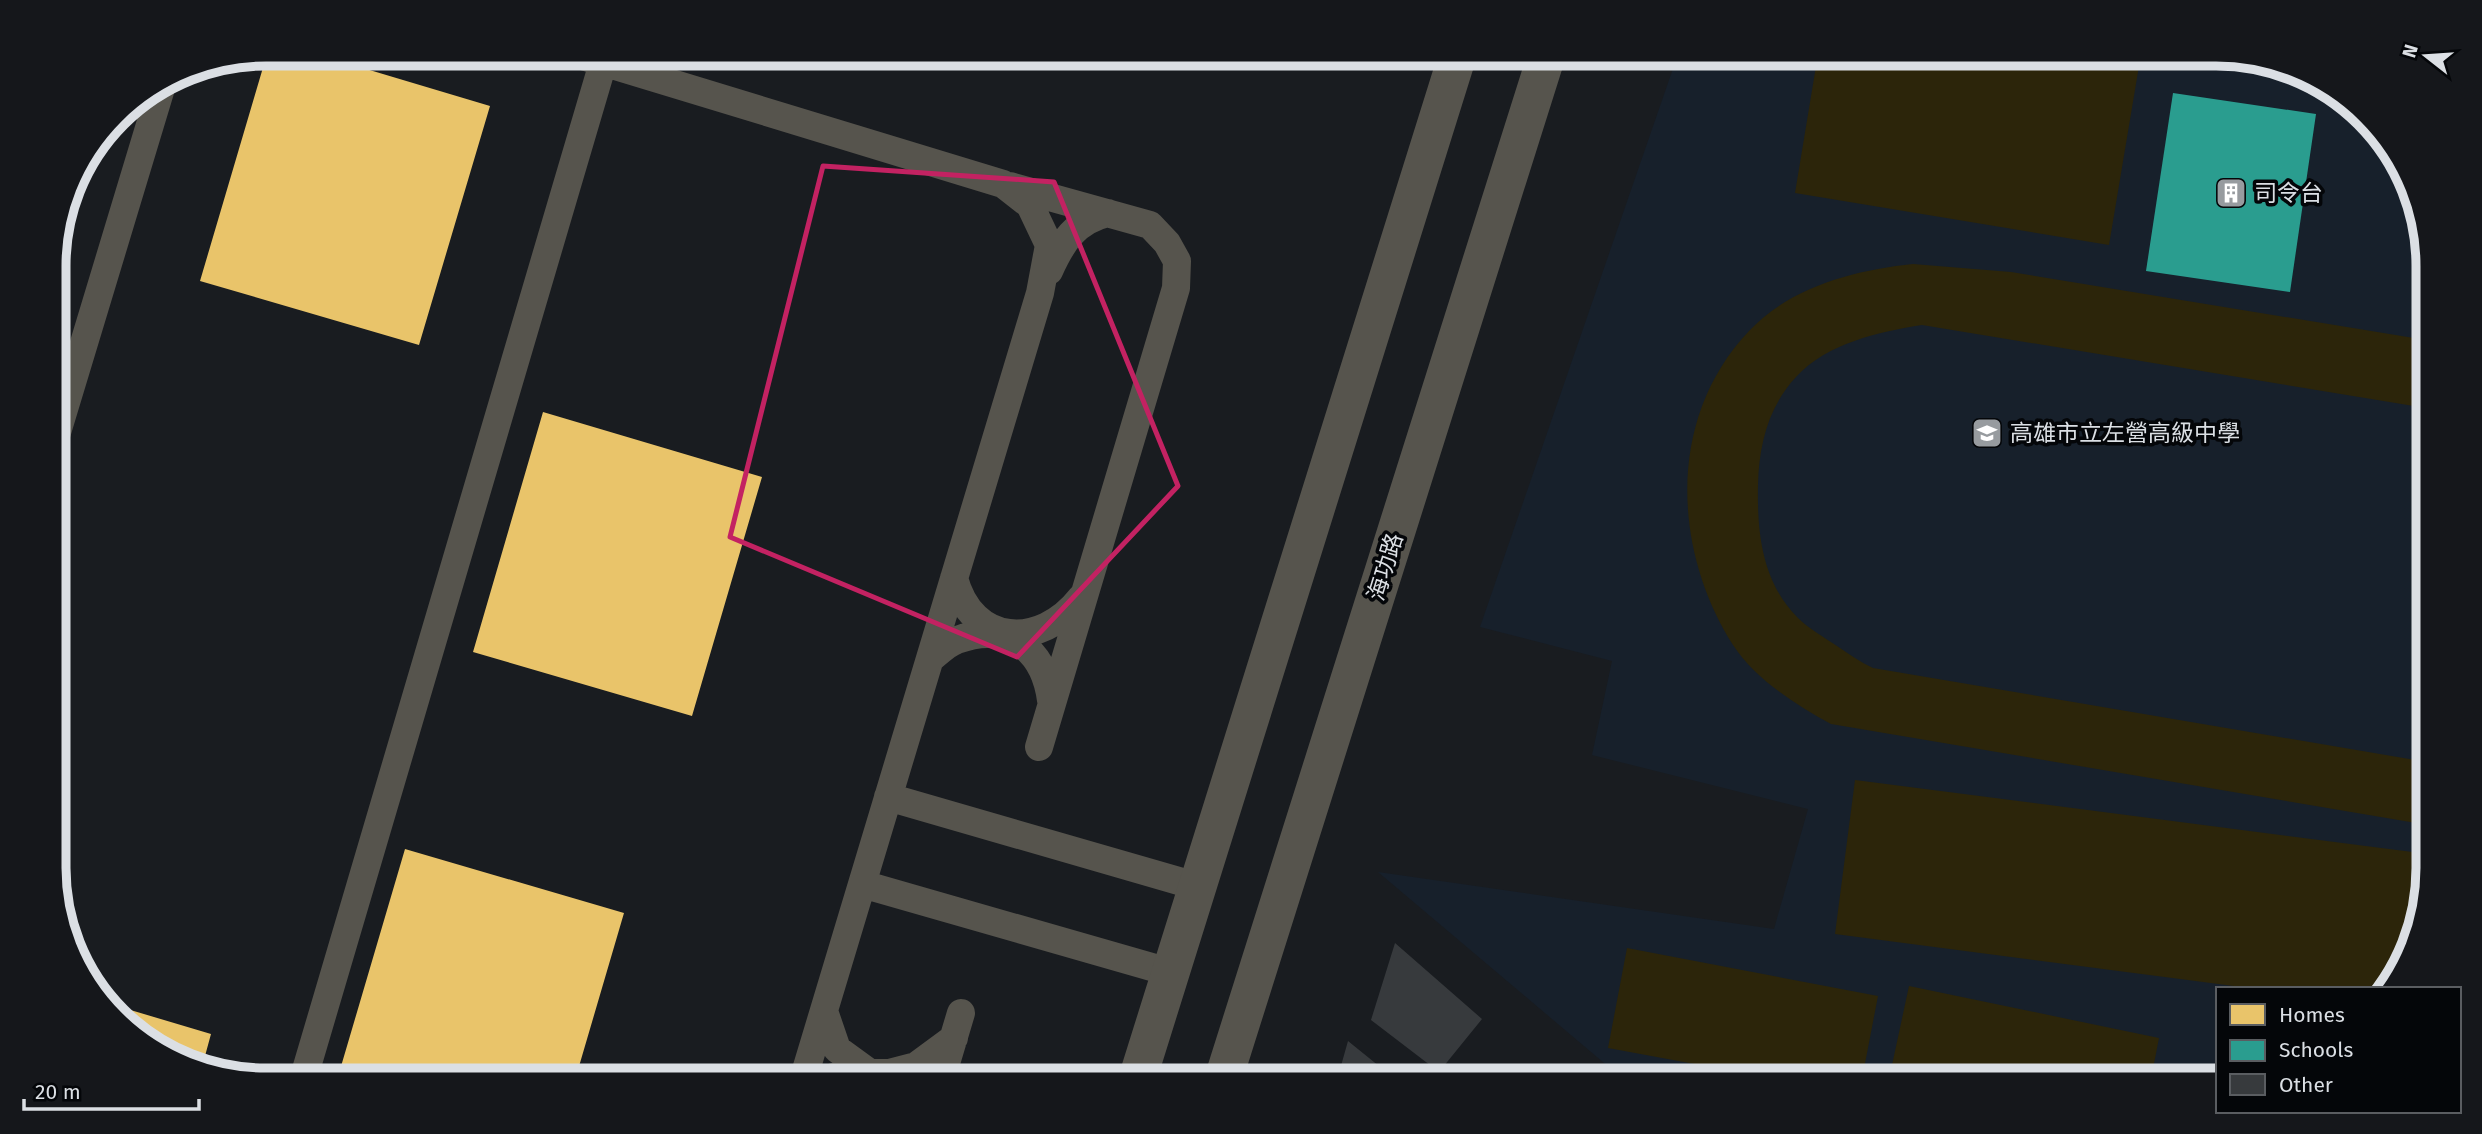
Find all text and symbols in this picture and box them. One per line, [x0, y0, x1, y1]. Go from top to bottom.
north arrow [2391, 21, 2461, 91]
text: N [2397, 42, 2423, 61]
building icon: 司令台 [2214, 176, 2248, 210]
place label: 司令台 [2254, 179, 2323, 207]
school or university icon: 高雄市立左營高級中學 [1970, 416, 2004, 450]
place label: 高雄市立左營高級中學 [2010, 419, 2240, 447]
street label: 海功路 [1362, 530, 1408, 604]
legend [2216, 987, 2461, 1113]
text: Homes [2279, 1002, 2345, 1028]
text: Schools [2279, 1037, 2353, 1063]
scale bar [24, 1068, 200, 1112]
text: Other [2279, 1072, 2333, 1098]
text: 20 m [35, 1079, 81, 1105]

